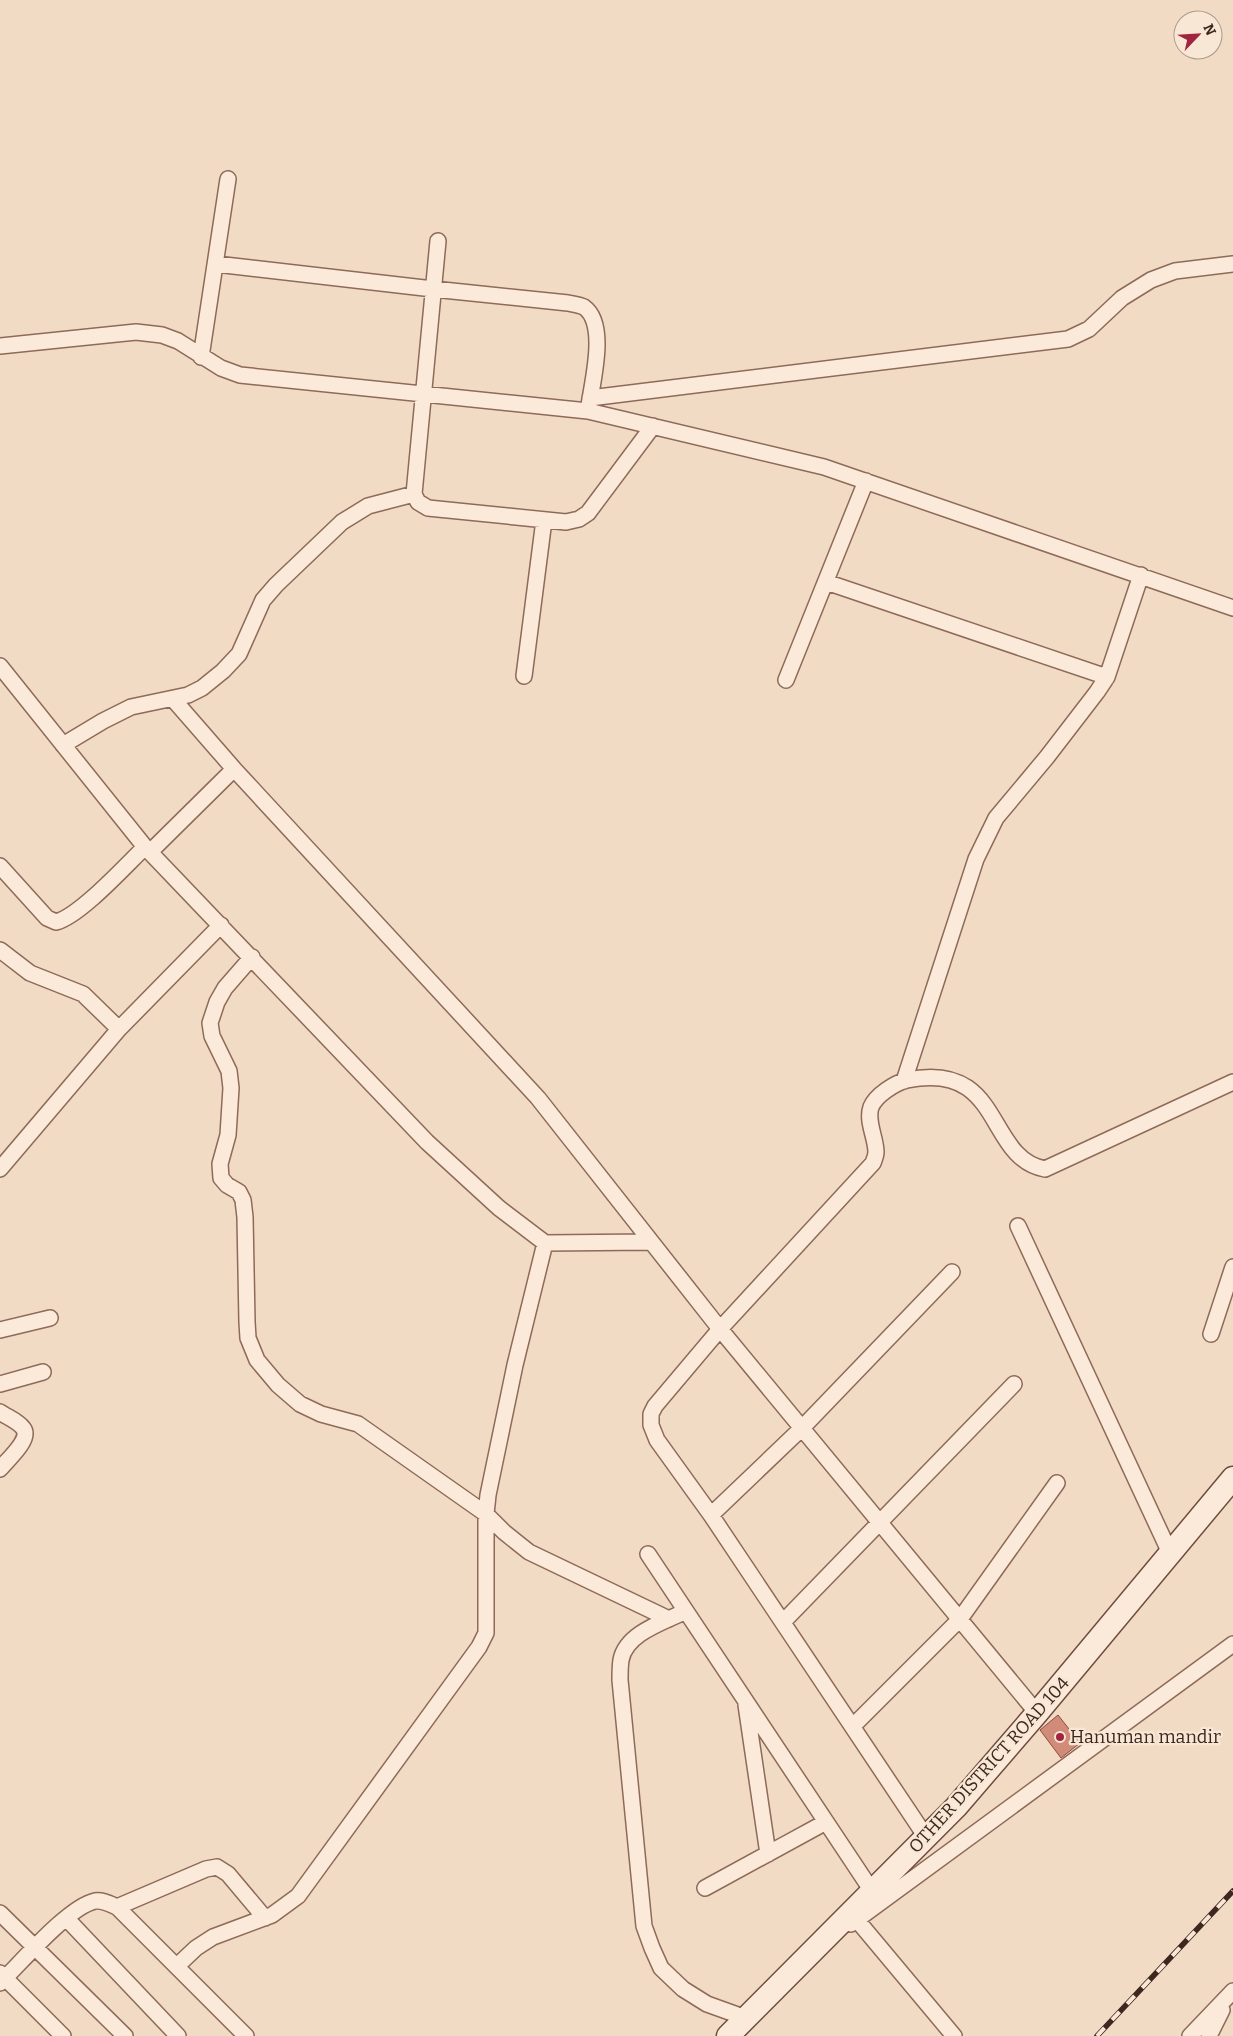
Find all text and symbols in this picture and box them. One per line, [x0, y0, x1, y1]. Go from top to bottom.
north arrow [1173, 10, 1223, 60]
text: N [1199, 21, 1219, 38]
street label: OTHER DISTRICT ROAD 104 [904, 1672, 1074, 1858]
place label: Hanuman mandir [1070, 1726, 1221, 1748]
marker: Hanuman mandir [1054, 1731, 1066, 1743]

